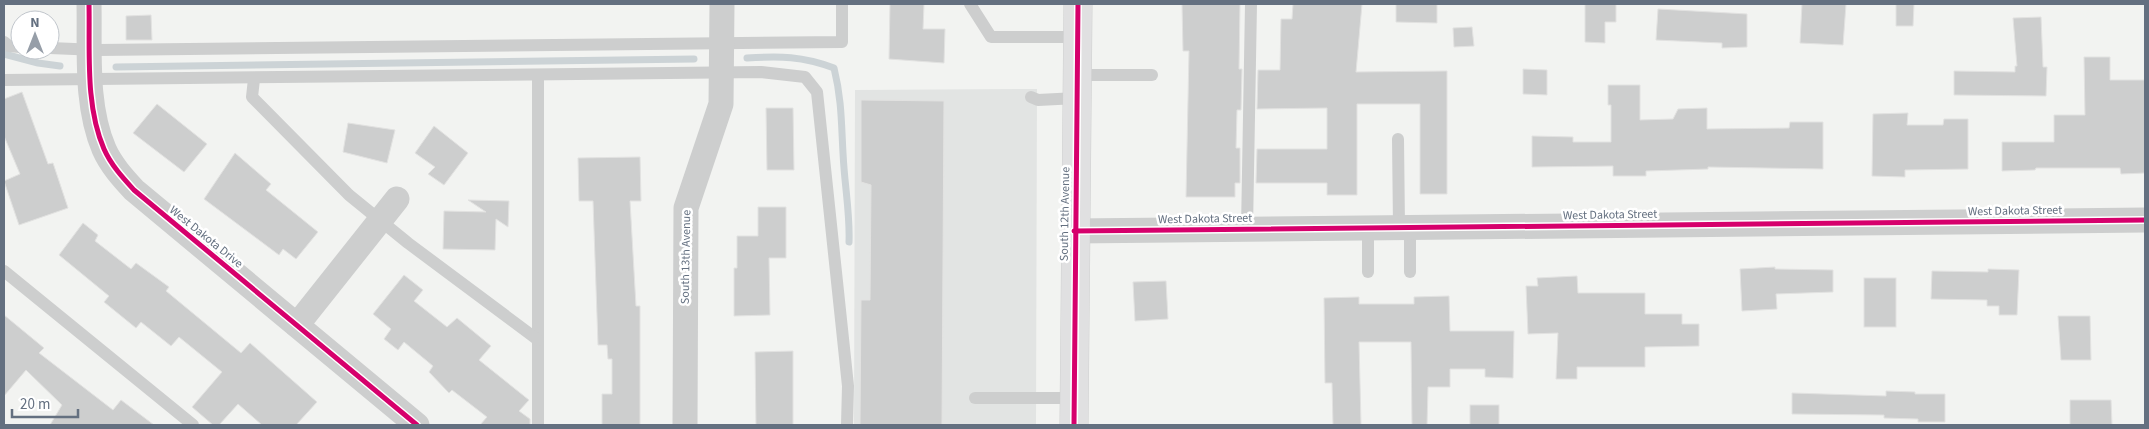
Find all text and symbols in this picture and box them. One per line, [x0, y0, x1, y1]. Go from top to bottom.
north arrow [10, 10, 60, 60]
text: N [30, 13, 40, 33]
street label: South 12th Avenue [1056, 167, 1074, 261]
street label: West Dakota Drive [166, 202, 246, 272]
street label: West Dakota Street [1968, 202, 2062, 220]
street label: West Dakota Street [1563, 206, 1657, 224]
street label: South 13th Avenue [677, 210, 695, 304]
street label: West Dakota Street [1158, 210, 1252, 228]
scale bar [12, 386, 79, 418]
text: 20 m [20, 394, 50, 415]

